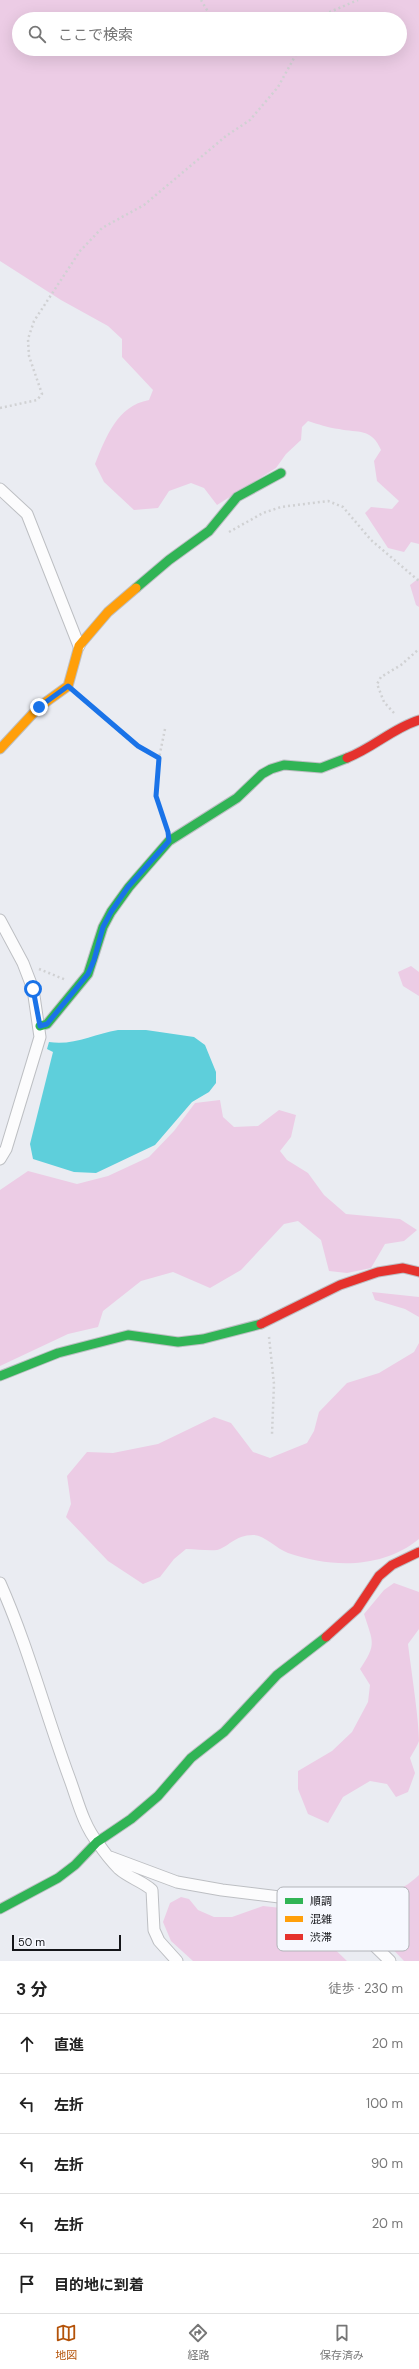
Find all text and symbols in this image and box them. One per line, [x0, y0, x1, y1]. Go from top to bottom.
search box [12, 12, 407, 56]
icon: search [26, 23, 48, 45]
text: ここで検索 [58, 25, 133, 45]
route end [30, 698, 48, 716]
route start [24, 980, 42, 998]
legend [277, 1887, 409, 1951]
text: 順調 [310, 1894, 332, 1908]
text: 混雑 [310, 1912, 332, 1926]
text: 渋滞 [310, 1930, 332, 1944]
scale bar [12, 1933, 121, 1952]
text: 50 m [18, 1935, 45, 1949]
text: 3 分 [16, 1978, 47, 2000]
text: 徒歩 · 230 m [328, 1980, 403, 1997]
icon: ahead [16, 2033, 38, 2055]
text: 直進 [54, 2035, 84, 2055]
text: 20 m [372, 2035, 403, 2052]
icon: left [16, 2093, 38, 2115]
text: 左折 [54, 2095, 84, 2115]
text: 100 m [366, 2095, 403, 2112]
icon: left [16, 2153, 38, 2175]
text: 左折 [54, 2155, 84, 2175]
text: 90 m [371, 2155, 403, 2172]
icon: left [16, 2213, 38, 2235]
text: 左折 [54, 2215, 84, 2235]
text: 20 m [372, 2215, 403, 2232]
icon: arrive [16, 2273, 38, 2295]
text: 目的地に到着 [54, 2275, 144, 2295]
tab: 地図 [55, 2322, 77, 2362]
tab: 経路 [187, 2322, 209, 2362]
tab: 保存済み [320, 2322, 364, 2362]

